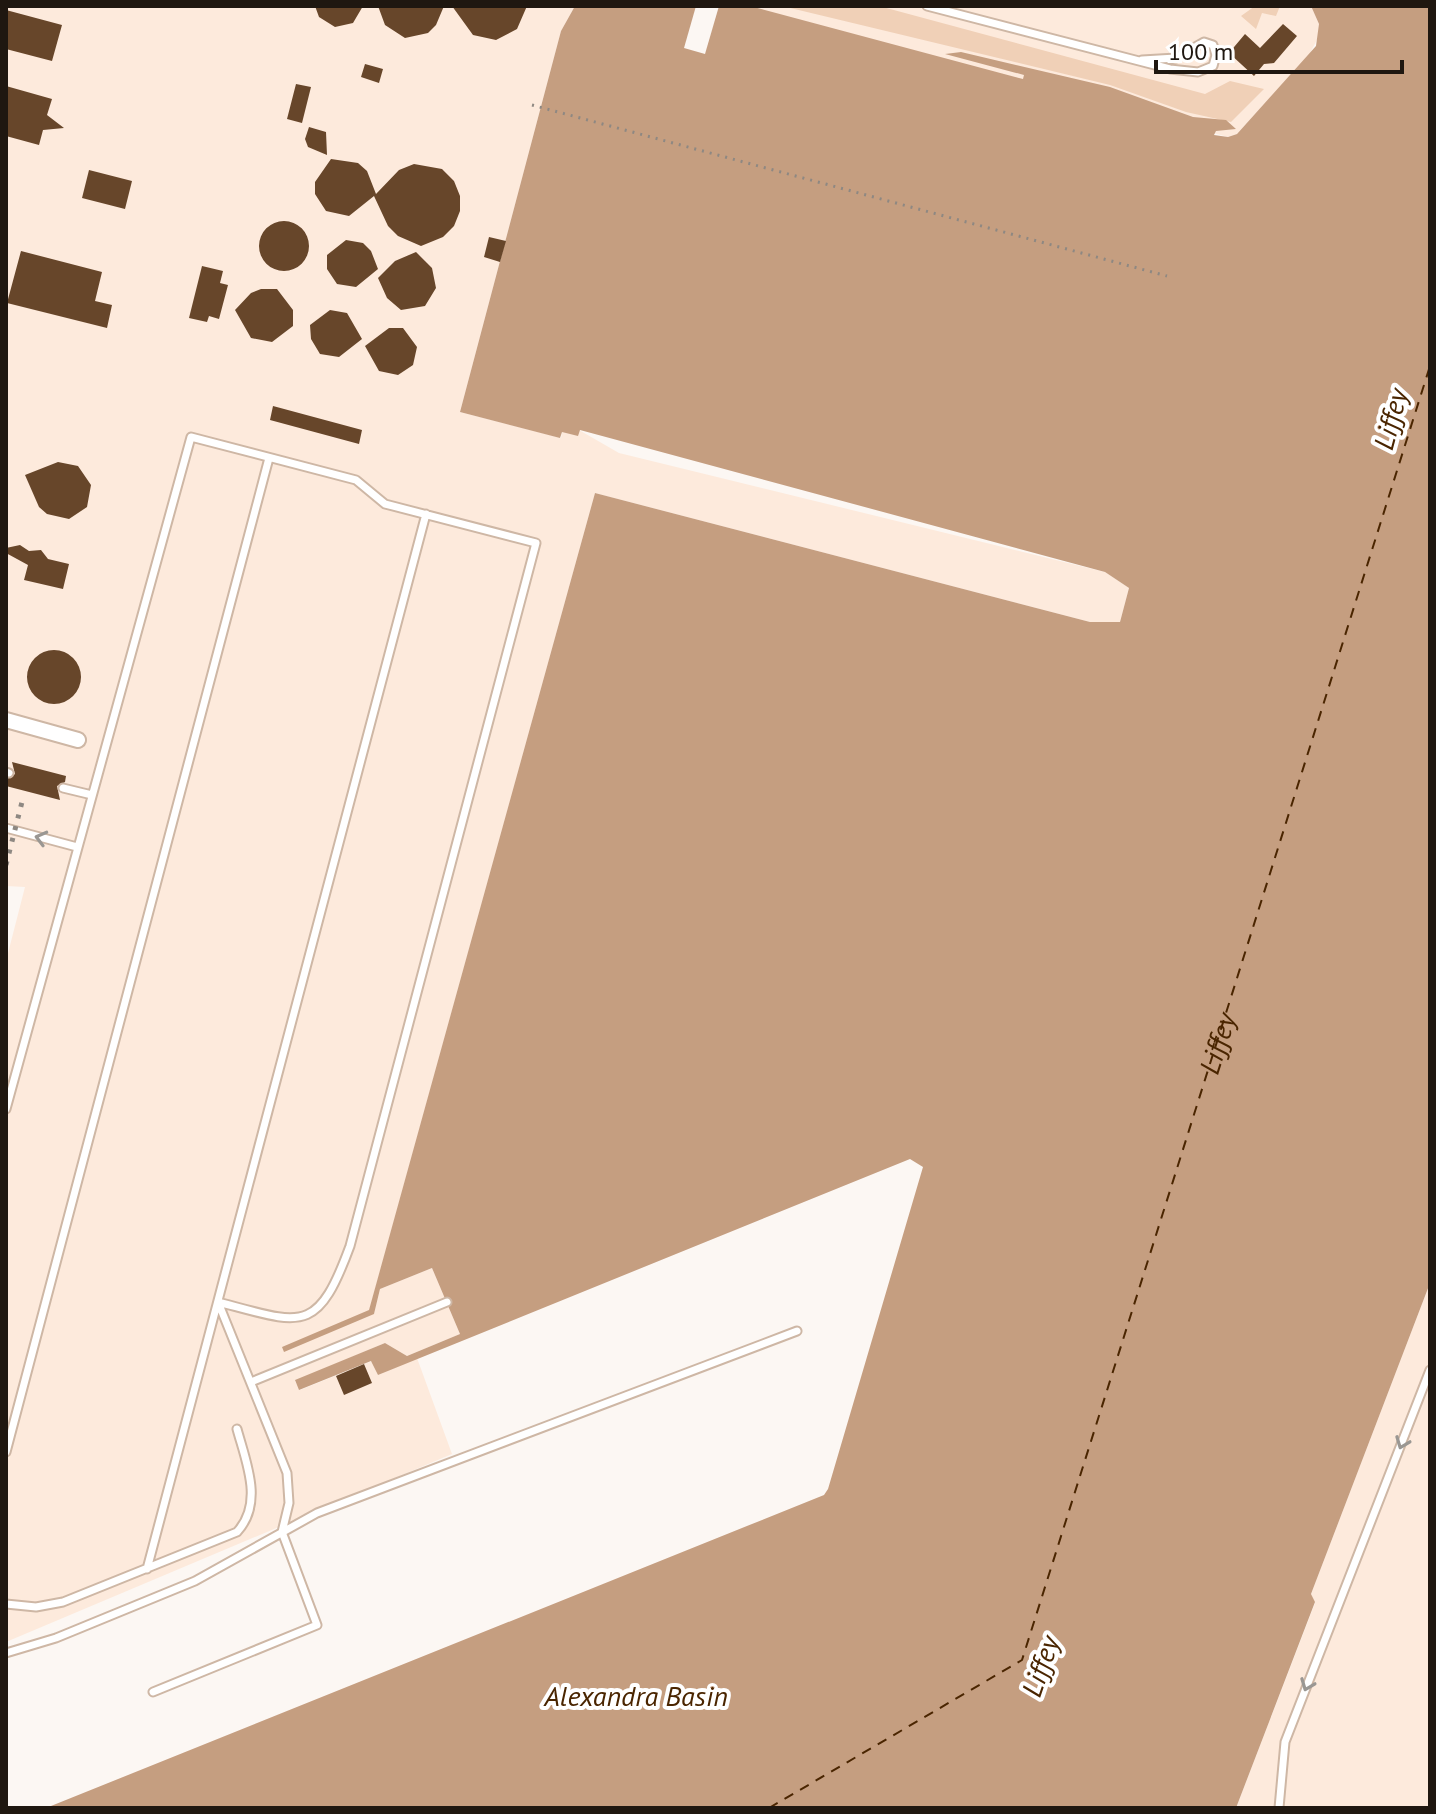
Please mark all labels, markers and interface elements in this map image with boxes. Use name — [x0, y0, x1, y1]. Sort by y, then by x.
scale bar — [1156, 24, 1402, 74]
text: 100 m — [1168, 36, 1233, 67]
water label: Liffey — [1364, 383, 1416, 454]
one-way arrow — [35, 830, 49, 847]
water label: Liffey — [1190, 1006, 1244, 1078]
one-way arrow — [1395, 1435, 1412, 1449]
water label: Liffey — [1012, 1629, 1068, 1701]
water label: Alexandra Basin — [543, 1677, 728, 1714]
one-way arrow — [1300, 1677, 1317, 1691]

